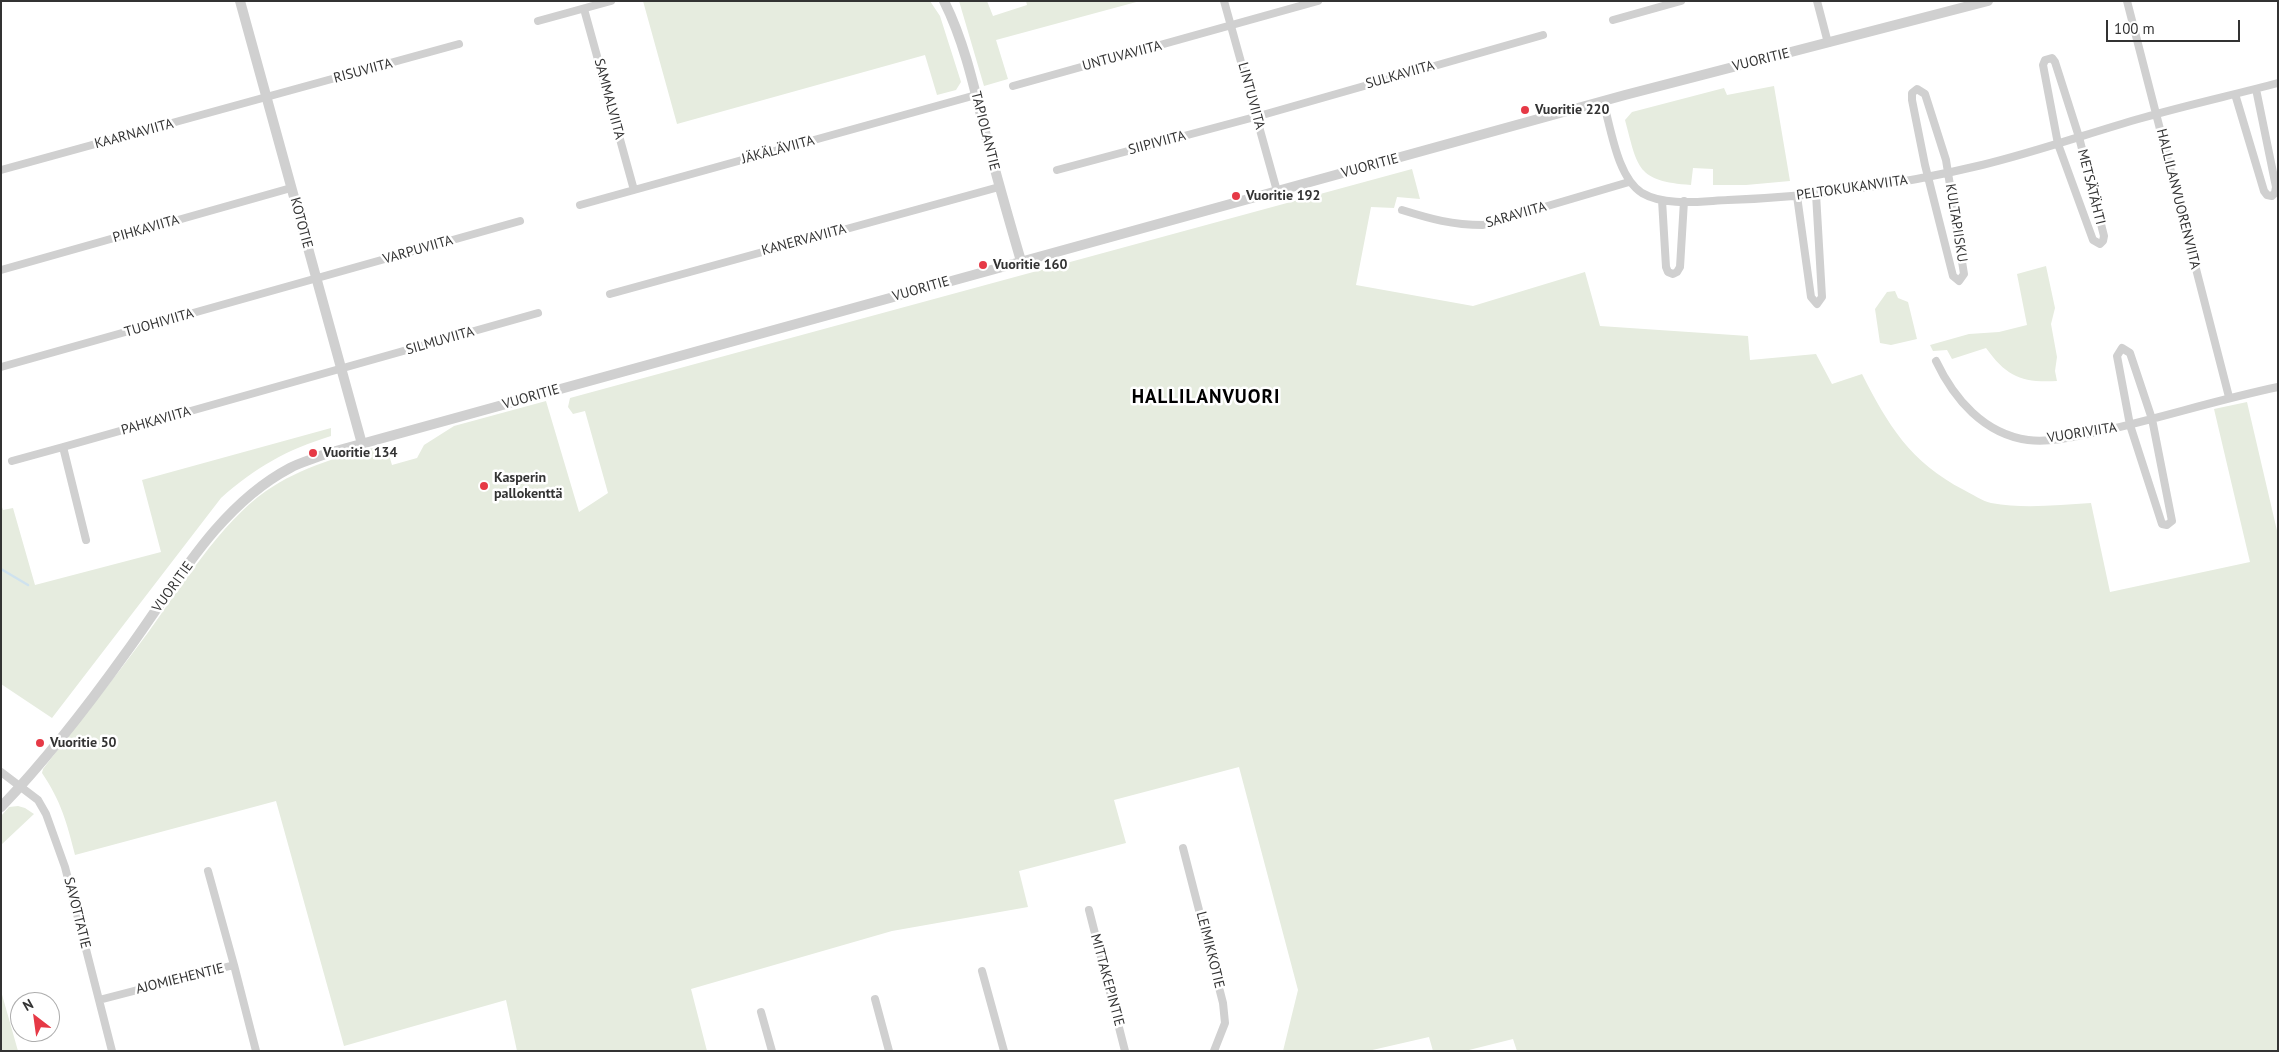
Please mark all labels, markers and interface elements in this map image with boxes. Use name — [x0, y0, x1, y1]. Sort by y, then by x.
scale bar — [2109, 10, 2243, 42]
text: 100 m — [2114, 19, 2155, 38]
street label: UNTUVAVIITA — [1080, 37, 1164, 75]
street label: VUORITIE — [1731, 45, 1791, 75]
street label: RISUVIITA — [332, 55, 394, 87]
street label: SAMMALVIITA — [590, 57, 628, 141]
street label: SULKAVIITA — [1364, 57, 1436, 93]
street label: LINTUVIITA — [1234, 61, 1268, 131]
street label: TAPIOLANTIE — [967, 90, 1003, 172]
place label: Vuoritie 220 — [1535, 102, 1609, 118]
marker: Vuoritie 220 — [1519, 104, 1531, 116]
street label: KAARNAVIITA — [93, 115, 175, 153]
street label: SIIPIVIITA — [1127, 127, 1187, 159]
street label: HALLILANVUORENVIITA — [2152, 127, 2204, 271]
street label: JÄKÄLÄVIITA — [740, 132, 816, 168]
street label: METSÄTÄHTI — [2073, 147, 2109, 227]
street label: VUORITIE — [1340, 150, 1400, 182]
street label: PELTOKUKANVIITA — [1795, 172, 1909, 204]
street label: KULTAPIISKU — [1942, 183, 1970, 263]
place label: Vuoritie 192 — [1246, 188, 1320, 204]
marker: Vuoritie 192 — [1230, 190, 1242, 202]
street label: KOTOTIE — [286, 196, 316, 250]
street label: SARAVIITA — [1484, 198, 1548, 232]
street label: PIHKAVIITA — [111, 212, 181, 246]
street label: KANERVAVIITA — [760, 221, 848, 259]
street label: VARPUVIITA — [381, 232, 455, 268]
place label: Vuoritie 160 — [993, 257, 1067, 273]
marker: Vuoritie 160 — [977, 259, 989, 271]
street label: VUORITIE — [891, 273, 951, 305]
street label: TUOHIVIITA — [123, 305, 195, 341]
street label: SILMUVIITA — [404, 323, 476, 359]
street label: VUORITIE — [501, 381, 561, 413]
district label: HALLILANVUORI — [1130, 387, 1282, 409]
street label: PAHKAVIITA — [119, 403, 193, 439]
street label: VUORIVIITA — [2046, 419, 2118, 447]
place label: Vuoritie 134 — [323, 445, 397, 461]
marker: Vuoritie 134 — [307, 447, 319, 459]
place label: Kasperin pallokenttä — [494, 470, 562, 502]
marker: Kasperin pallokenttä — [478, 480, 490, 492]
street label: VUORITIE — [149, 558, 197, 616]
place label: Vuoritie 50 — [50, 735, 117, 751]
marker: Vuoritie 50 — [34, 737, 46, 749]
street label: SAVOTTATIE — [60, 876, 94, 950]
street label: LEIMIKKOTIE — [1192, 910, 1228, 990]
street label: MITTAKEPINTIE — [1087, 932, 1127, 1028]
street label: AJOMIEHENTIE — [134, 960, 226, 998]
north arrow — [10, 992, 60, 1042]
text: N — [20, 995, 36, 1015]

